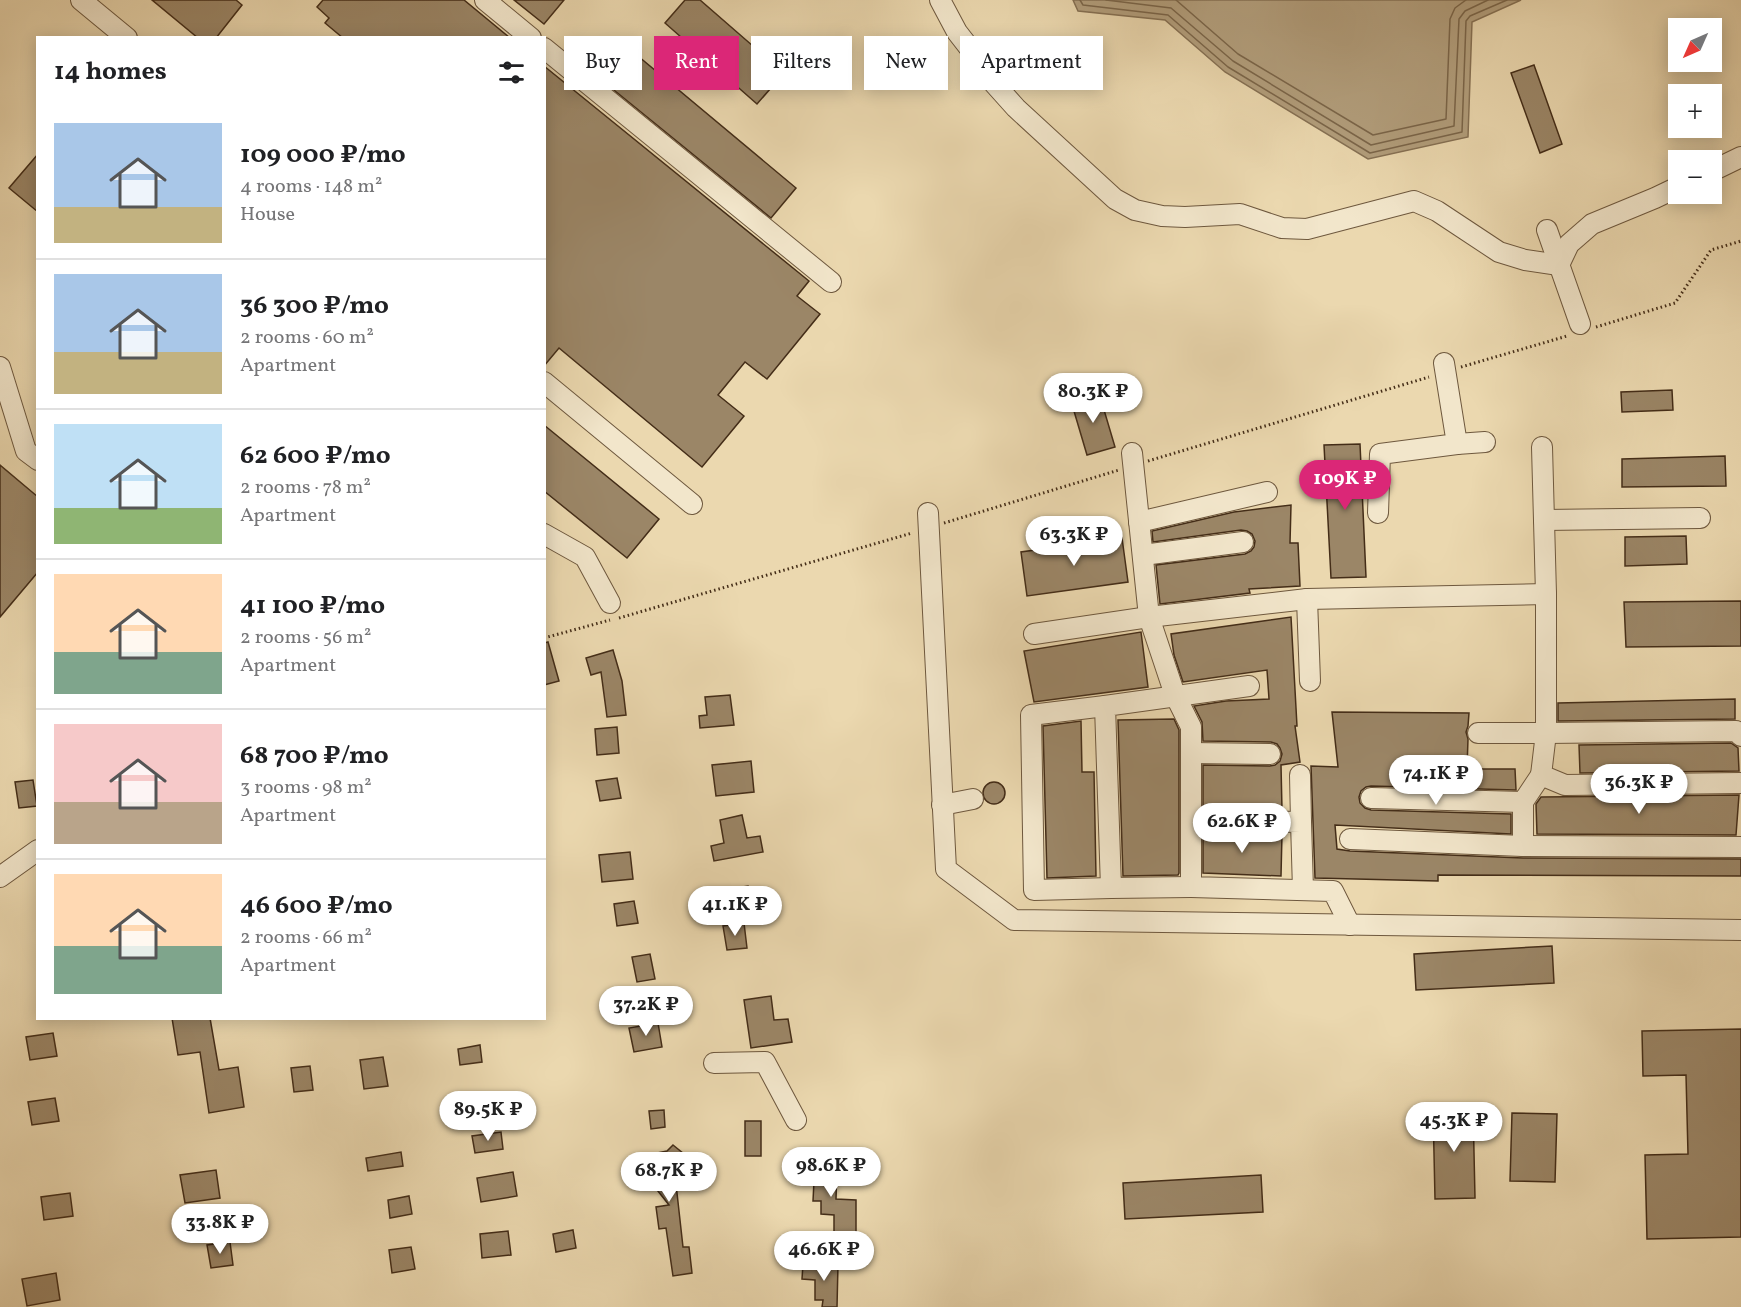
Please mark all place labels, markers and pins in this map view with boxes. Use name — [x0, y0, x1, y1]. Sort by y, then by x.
pin: 80.3K ₽ — [1038, 373, 1148, 424]
pin: 109K ₽ — [1296, 460, 1394, 511]
pin: 63.3K ₽ — [1019, 516, 1129, 567]
pin: 74.1K ₽ — [1381, 755, 1491, 806]
pin: 36.3K ₽ — [1584, 764, 1694, 815]
pin: 62.6K ₽ — [1187, 803, 1297, 854]
pin: 41.1K ₽ — [680, 886, 790, 937]
pin: 37.2K ₽ — [591, 986, 701, 1037]
pin: 89.5K ₽ — [433, 1091, 543, 1142]
pin: 45.3K ₽ — [1399, 1102, 1509, 1153]
pin: 98.6K ₽ — [776, 1147, 886, 1198]
pin: 68.7K ₽ — [614, 1152, 724, 1203]
pin: 33.8K ₽ — [165, 1204, 275, 1255]
pin: 46.6K ₽ — [769, 1231, 879, 1282]

